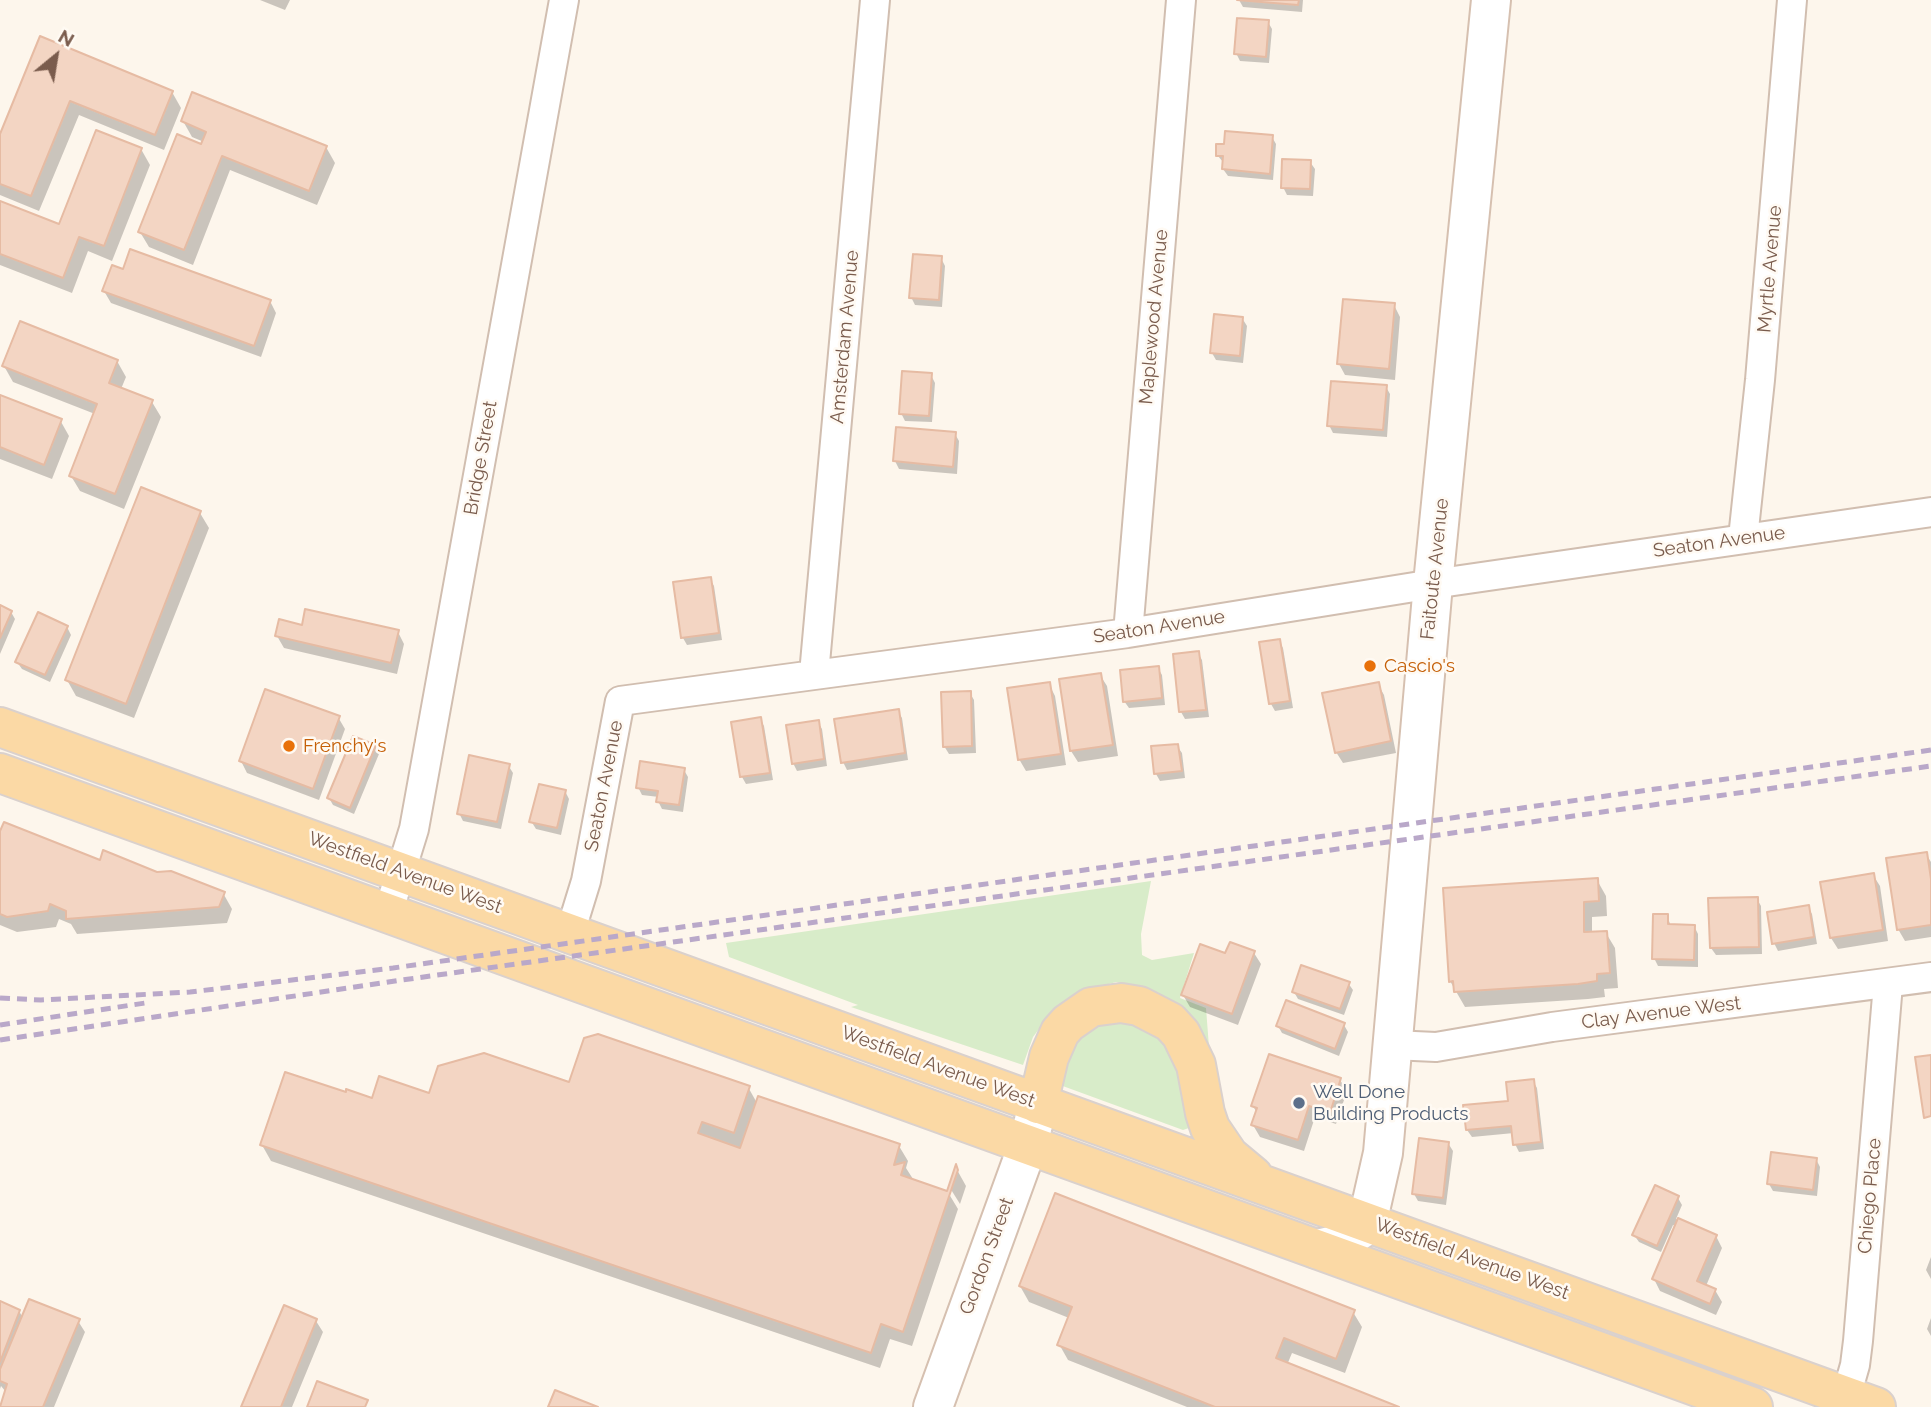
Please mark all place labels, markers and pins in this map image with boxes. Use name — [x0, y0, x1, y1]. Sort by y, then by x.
place label: Cascio's — [1384, 655, 1455, 677]
marker: Cascio's — [1362, 658, 1378, 674]
place label: Frenchy's — [303, 735, 386, 757]
marker: Frenchy's — [281, 738, 297, 754]
place label: Well Done Building Products — [1313, 1081, 1468, 1125]
marker: Well Done Building Products — [1291, 1095, 1307, 1111]

